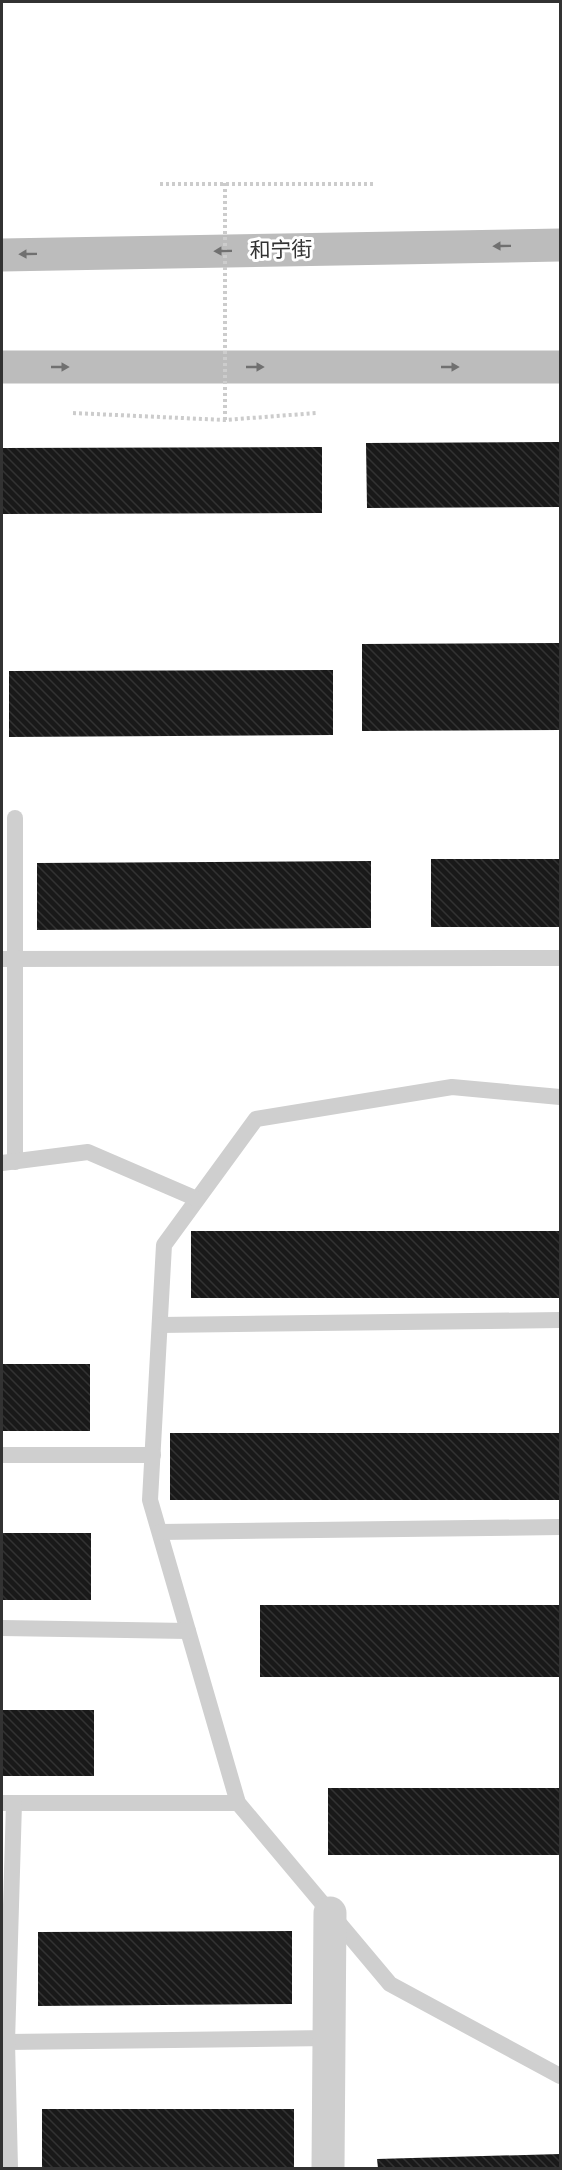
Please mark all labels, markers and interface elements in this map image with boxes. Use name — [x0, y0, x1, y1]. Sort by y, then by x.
street label: 和宁街 — [249, 235, 313, 263]
one-way arrow — [493, 241, 512, 251]
one-way arrow — [214, 246, 233, 256]
one-way arrow — [19, 249, 38, 259]
one-way arrow — [51, 362, 70, 372]
one-way arrow — [246, 362, 265, 372]
one-way arrow — [441, 362, 460, 372]

